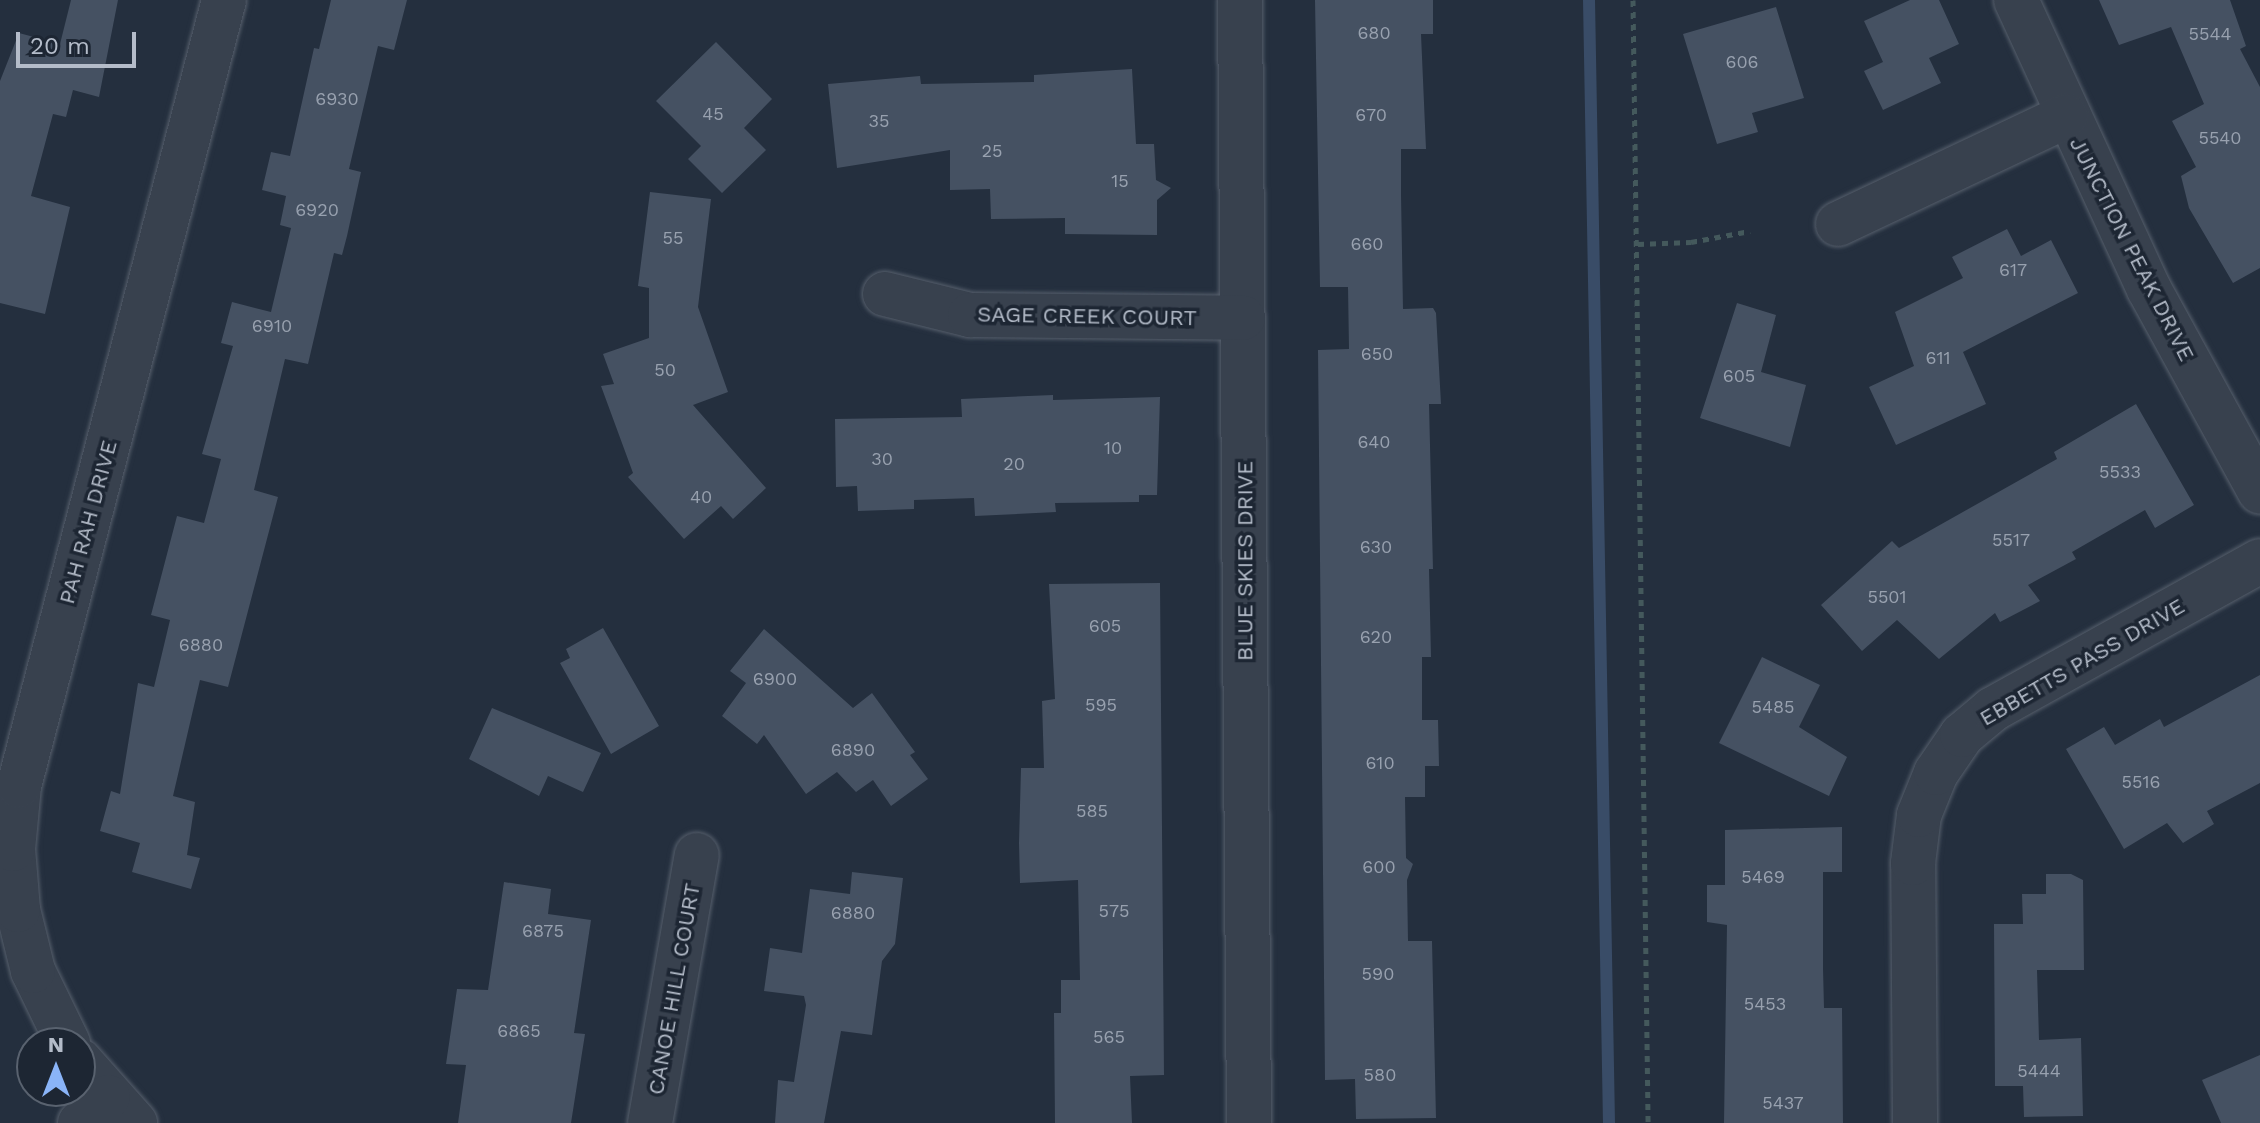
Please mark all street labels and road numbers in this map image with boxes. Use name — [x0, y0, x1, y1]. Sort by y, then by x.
street label: JUNCTION PEAK DRIVE — [2064, 132, 2200, 366]
street label: SAGE CREEK COURT — [977, 301, 1197, 331]
street label: PAH RAH DRIVE — [53, 437, 123, 607]
street label: BLUE SKIES DRIVE — [1232, 461, 1258, 661]
street label: EBBETTS PASS DRIVE — [1975, 593, 2189, 731]
street label: CANOE HILL COURT — [642, 881, 706, 1097]

